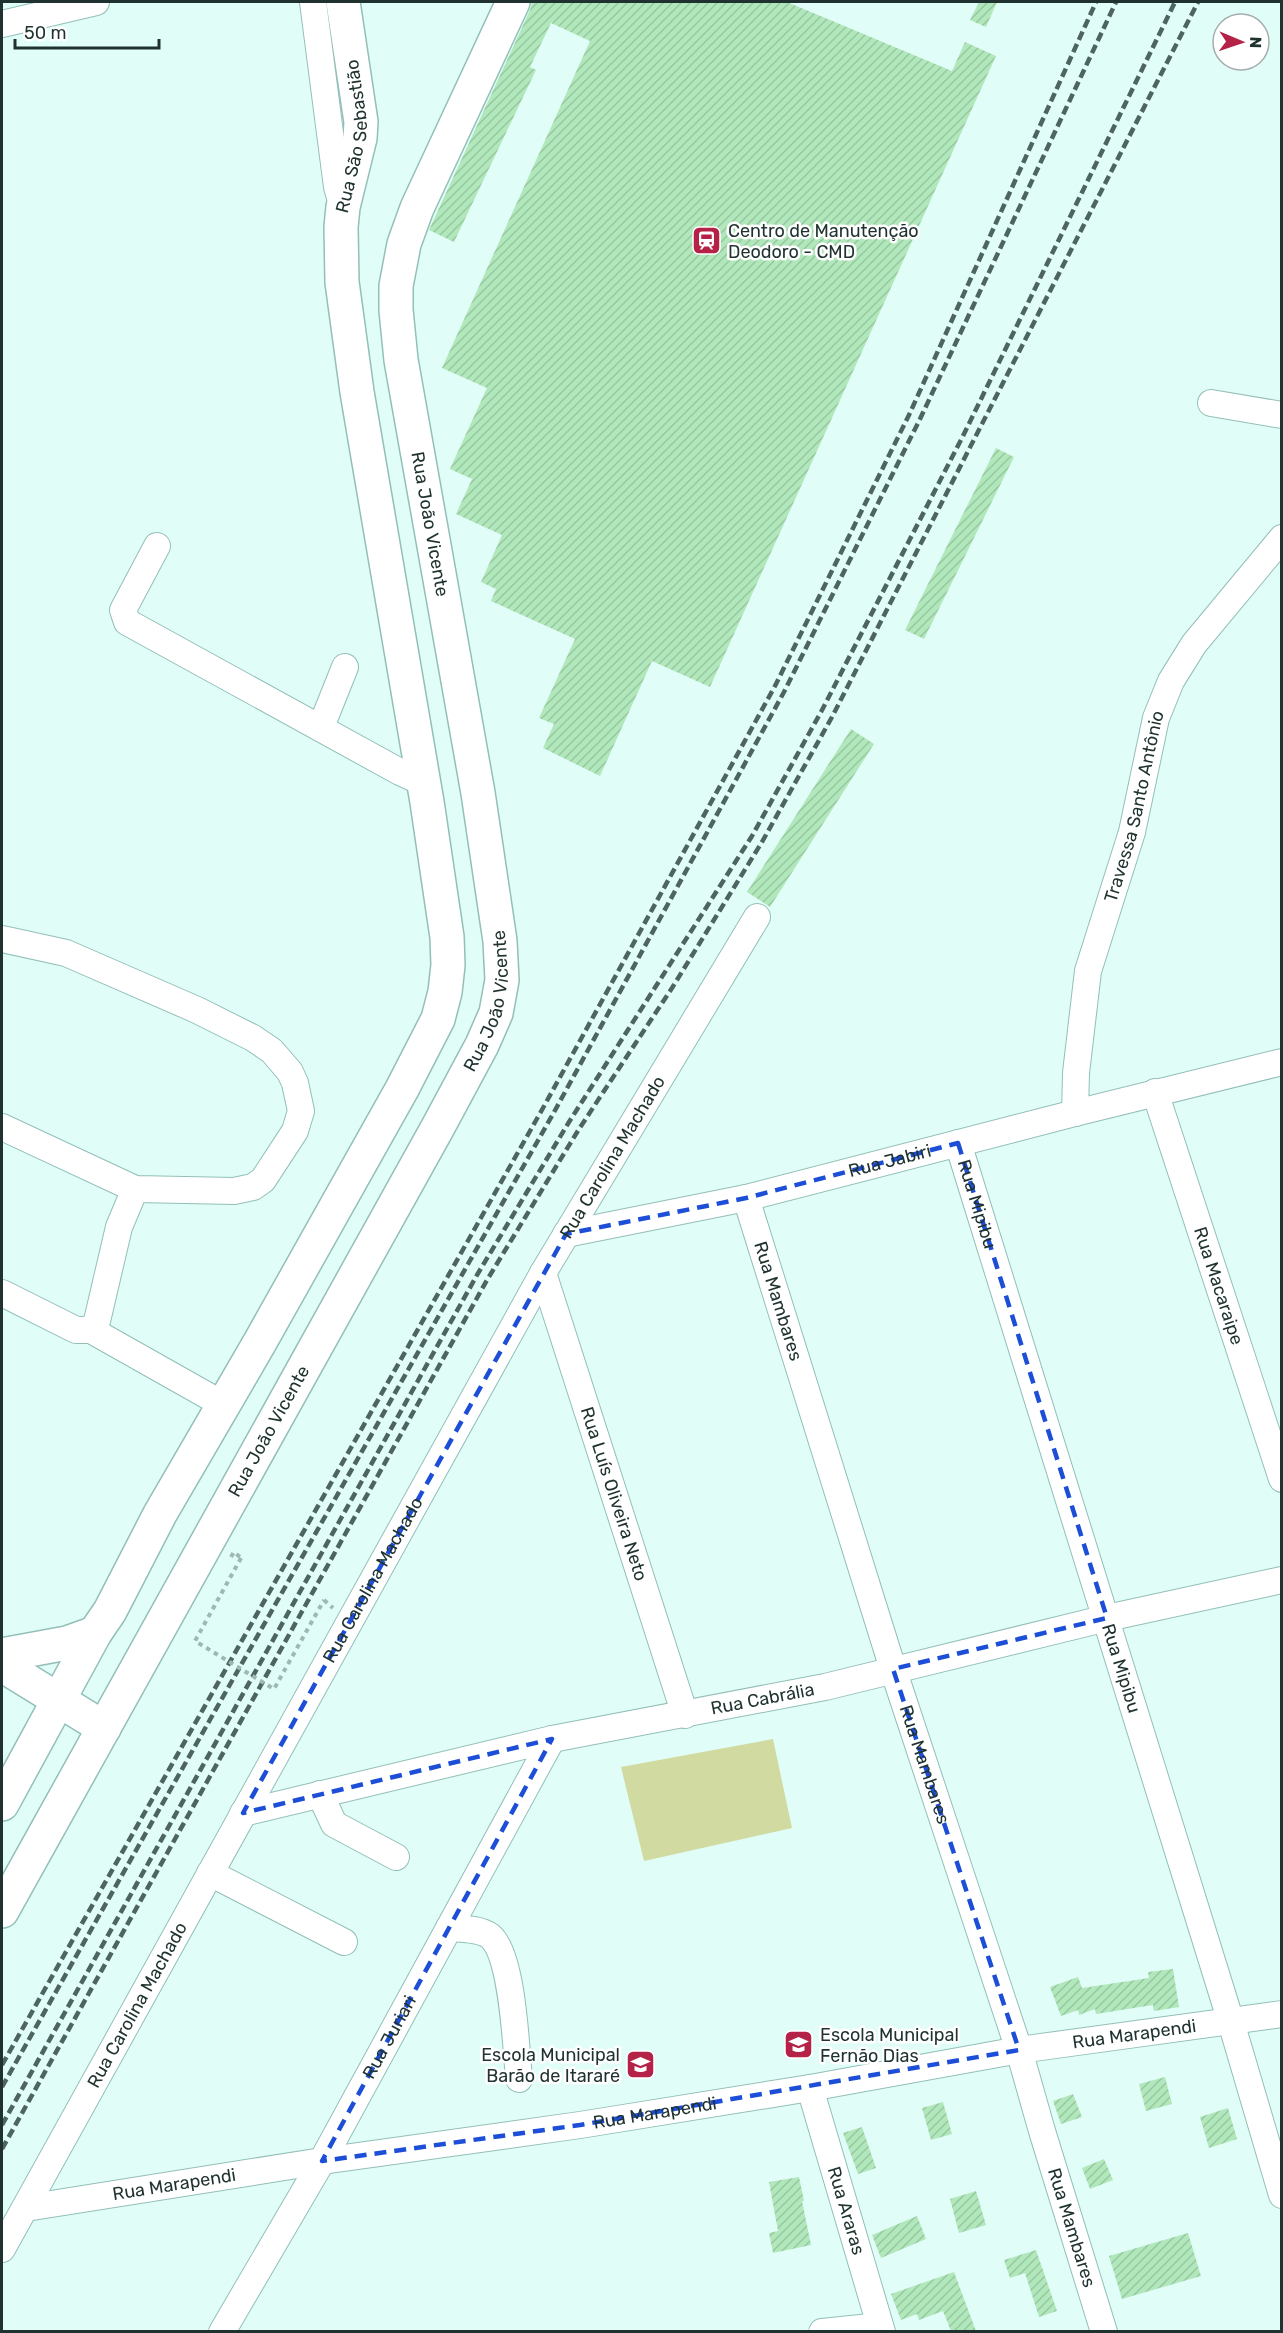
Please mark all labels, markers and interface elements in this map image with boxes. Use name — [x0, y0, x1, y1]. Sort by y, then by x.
scale bar — [15, 12, 159, 50]
north arrow — [1211, 12, 1271, 72]
text: 50 m — [24, 22, 67, 44]
text: N — [1246, 36, 1265, 49]
street label: Rua São Sebastião — [331, 58, 372, 215]
place label: Centro de Manutenção Deodoro - CMD — [728, 220, 919, 263]
station icon: Centro de Manutenção Deodoro - CMD — [691, 225, 723, 257]
street label: Rua João Vicente — [406, 450, 454, 598]
street label: Travessa Santo Antônio — [1099, 707, 1169, 905]
street label: Rua João Vicente — [459, 929, 513, 1075]
street label: Rua Carolina Machado — [555, 1072, 670, 1243]
street label: Rua Jabiri — [846, 1140, 933, 1182]
street label: Rua Mipibu — [953, 1157, 1001, 1251]
street label: Rua Macaraipe — [1189, 1224, 1248, 1348]
street label: Rua Mambares — [749, 1239, 807, 1363]
street label: Rua João Vicente — [223, 1362, 314, 1501]
street label: Rua Luís Oliveira Neto — [576, 1404, 652, 1584]
street label: Rua Carolina Machado — [318, 1493, 428, 1667]
street label: Rua Mipibu — [1097, 1621, 1145, 1716]
street label: Rua Cabrália — [709, 1678, 816, 1720]
street label: Rua Mambares — [895, 1702, 954, 1827]
street label: Rua Carolina Machado — [83, 1918, 192, 2092]
street label: Rua Juriari — [358, 1992, 421, 2083]
street label: Rua Marapendi — [1071, 2015, 1198, 2054]
place label: Escola Municipal Fernão Dias — [820, 2024, 959, 2067]
school or university icon: Escola Municipal Fernão Dias — [783, 2029, 815, 2061]
place label: Escola Municipal Barão de Itararé — [481, 2044, 620, 2087]
school or university icon: Escola Municipal Barão de Itararé — [625, 2049, 657, 2081]
street label: Rua Marapendi — [592, 2092, 718, 2134]
street label: Rua Marapendi — [111, 2164, 237, 2205]
street label: Rua Araras — [823, 2164, 870, 2258]
street label: Rua Mambares — [1043, 2165, 1101, 2290]

